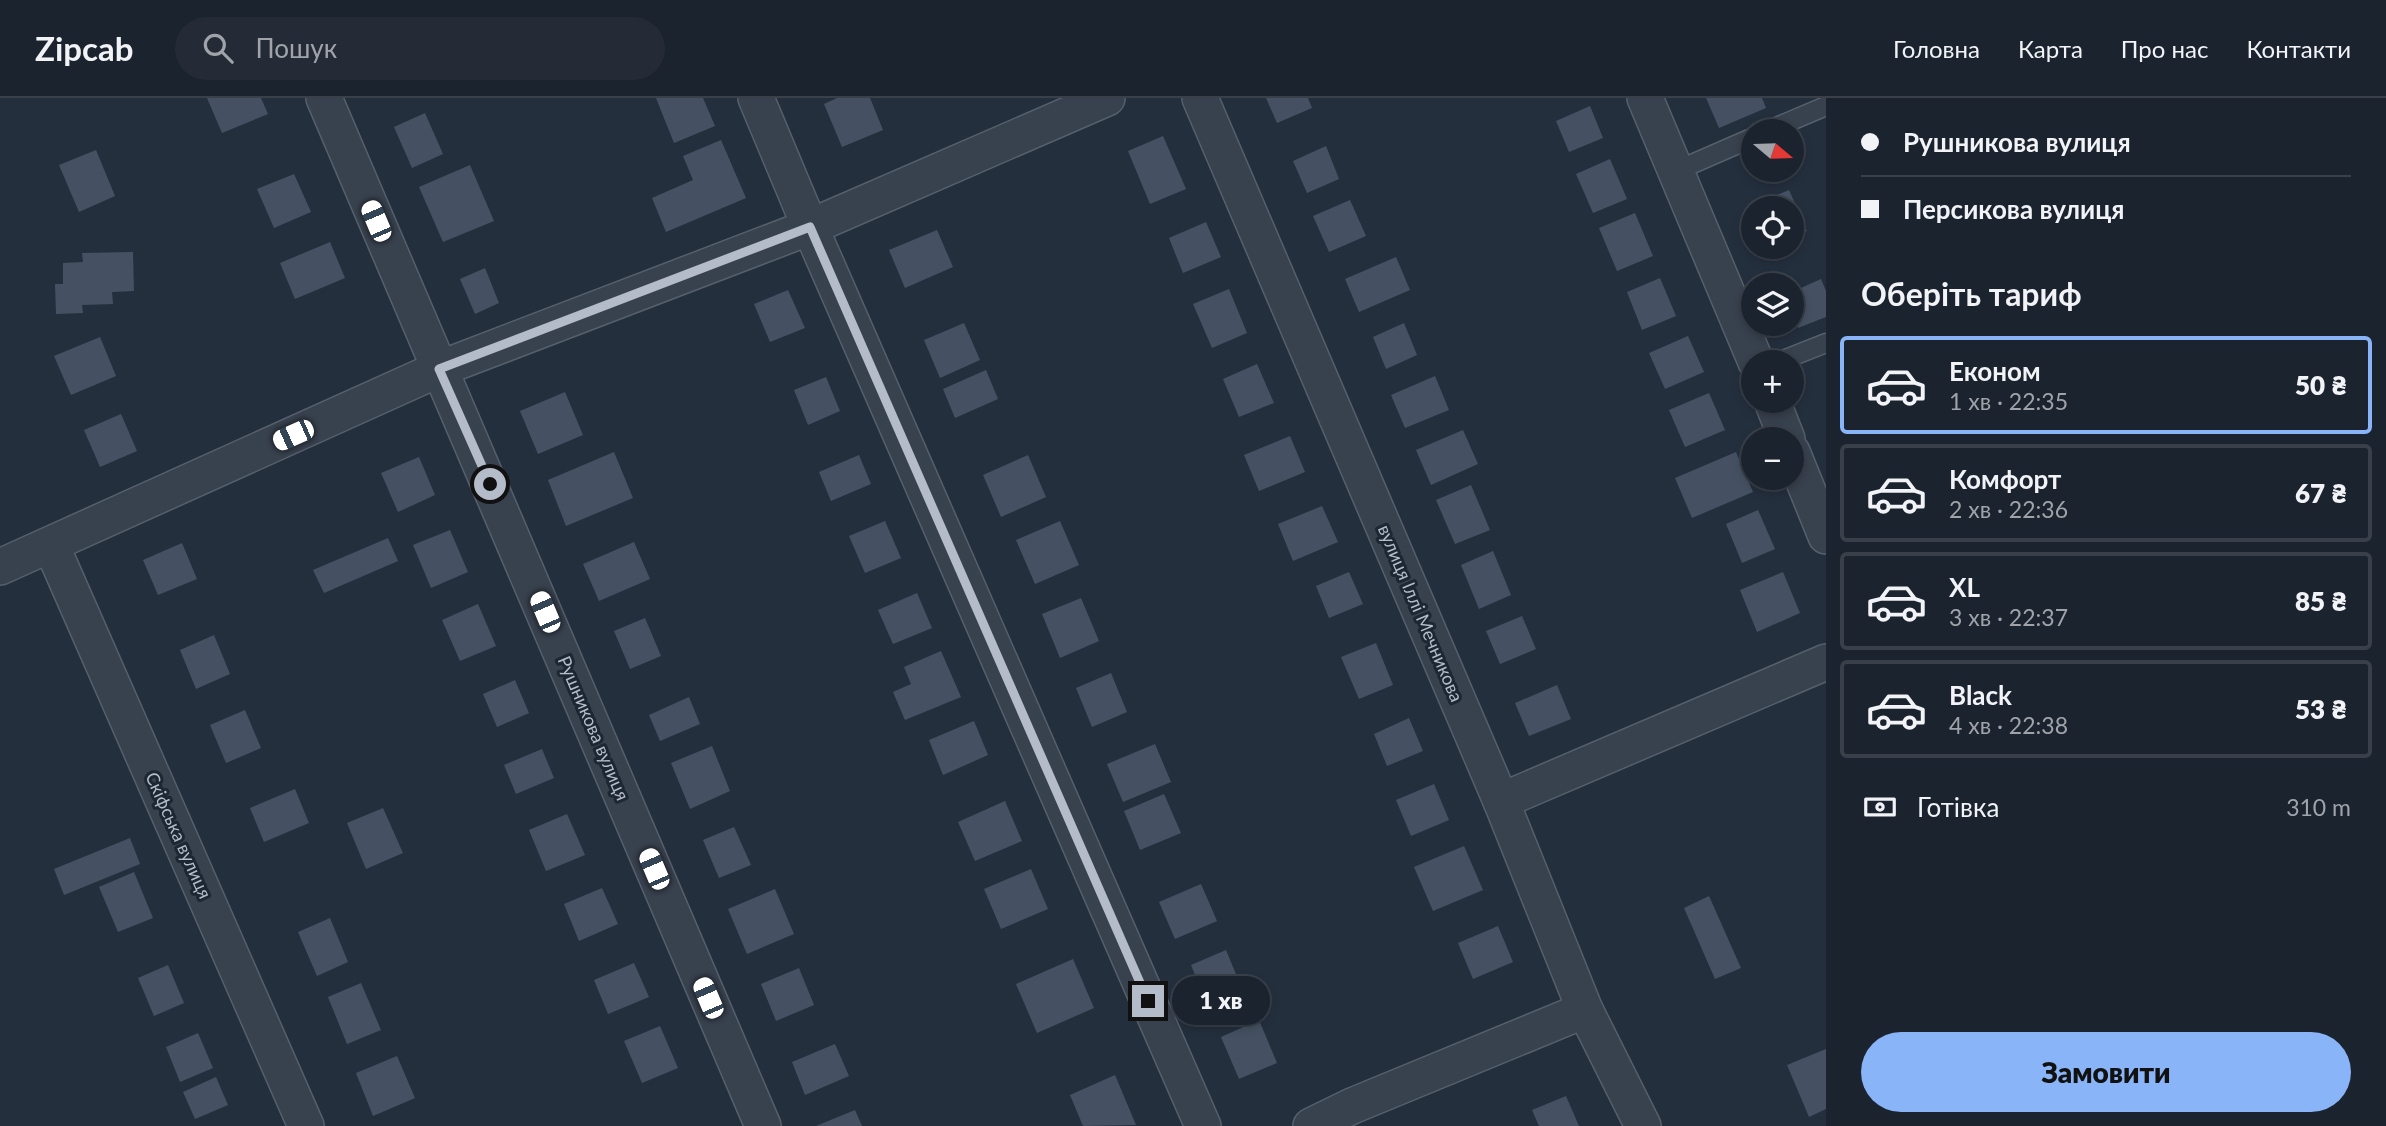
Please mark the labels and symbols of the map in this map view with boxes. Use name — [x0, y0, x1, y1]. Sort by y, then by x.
north arrow — [1741, 119, 1804, 182]
car — [359, 198, 394, 244]
car — [270, 417, 317, 453]
route start — [474, 468, 506, 500]
street label: вулиця Іллі Мечникова — [1374, 521, 1468, 705]
car — [528, 589, 563, 635]
street label: Рушникова вулиця — [554, 652, 634, 804]
street label: Скіфська вулиця — [141, 768, 217, 902]
car — [637, 846, 672, 892]
car — [691, 975, 726, 1021]
callout: 1 хв — [1172, 976, 1270, 1026]
route end — [1132, 985, 1164, 1017]

